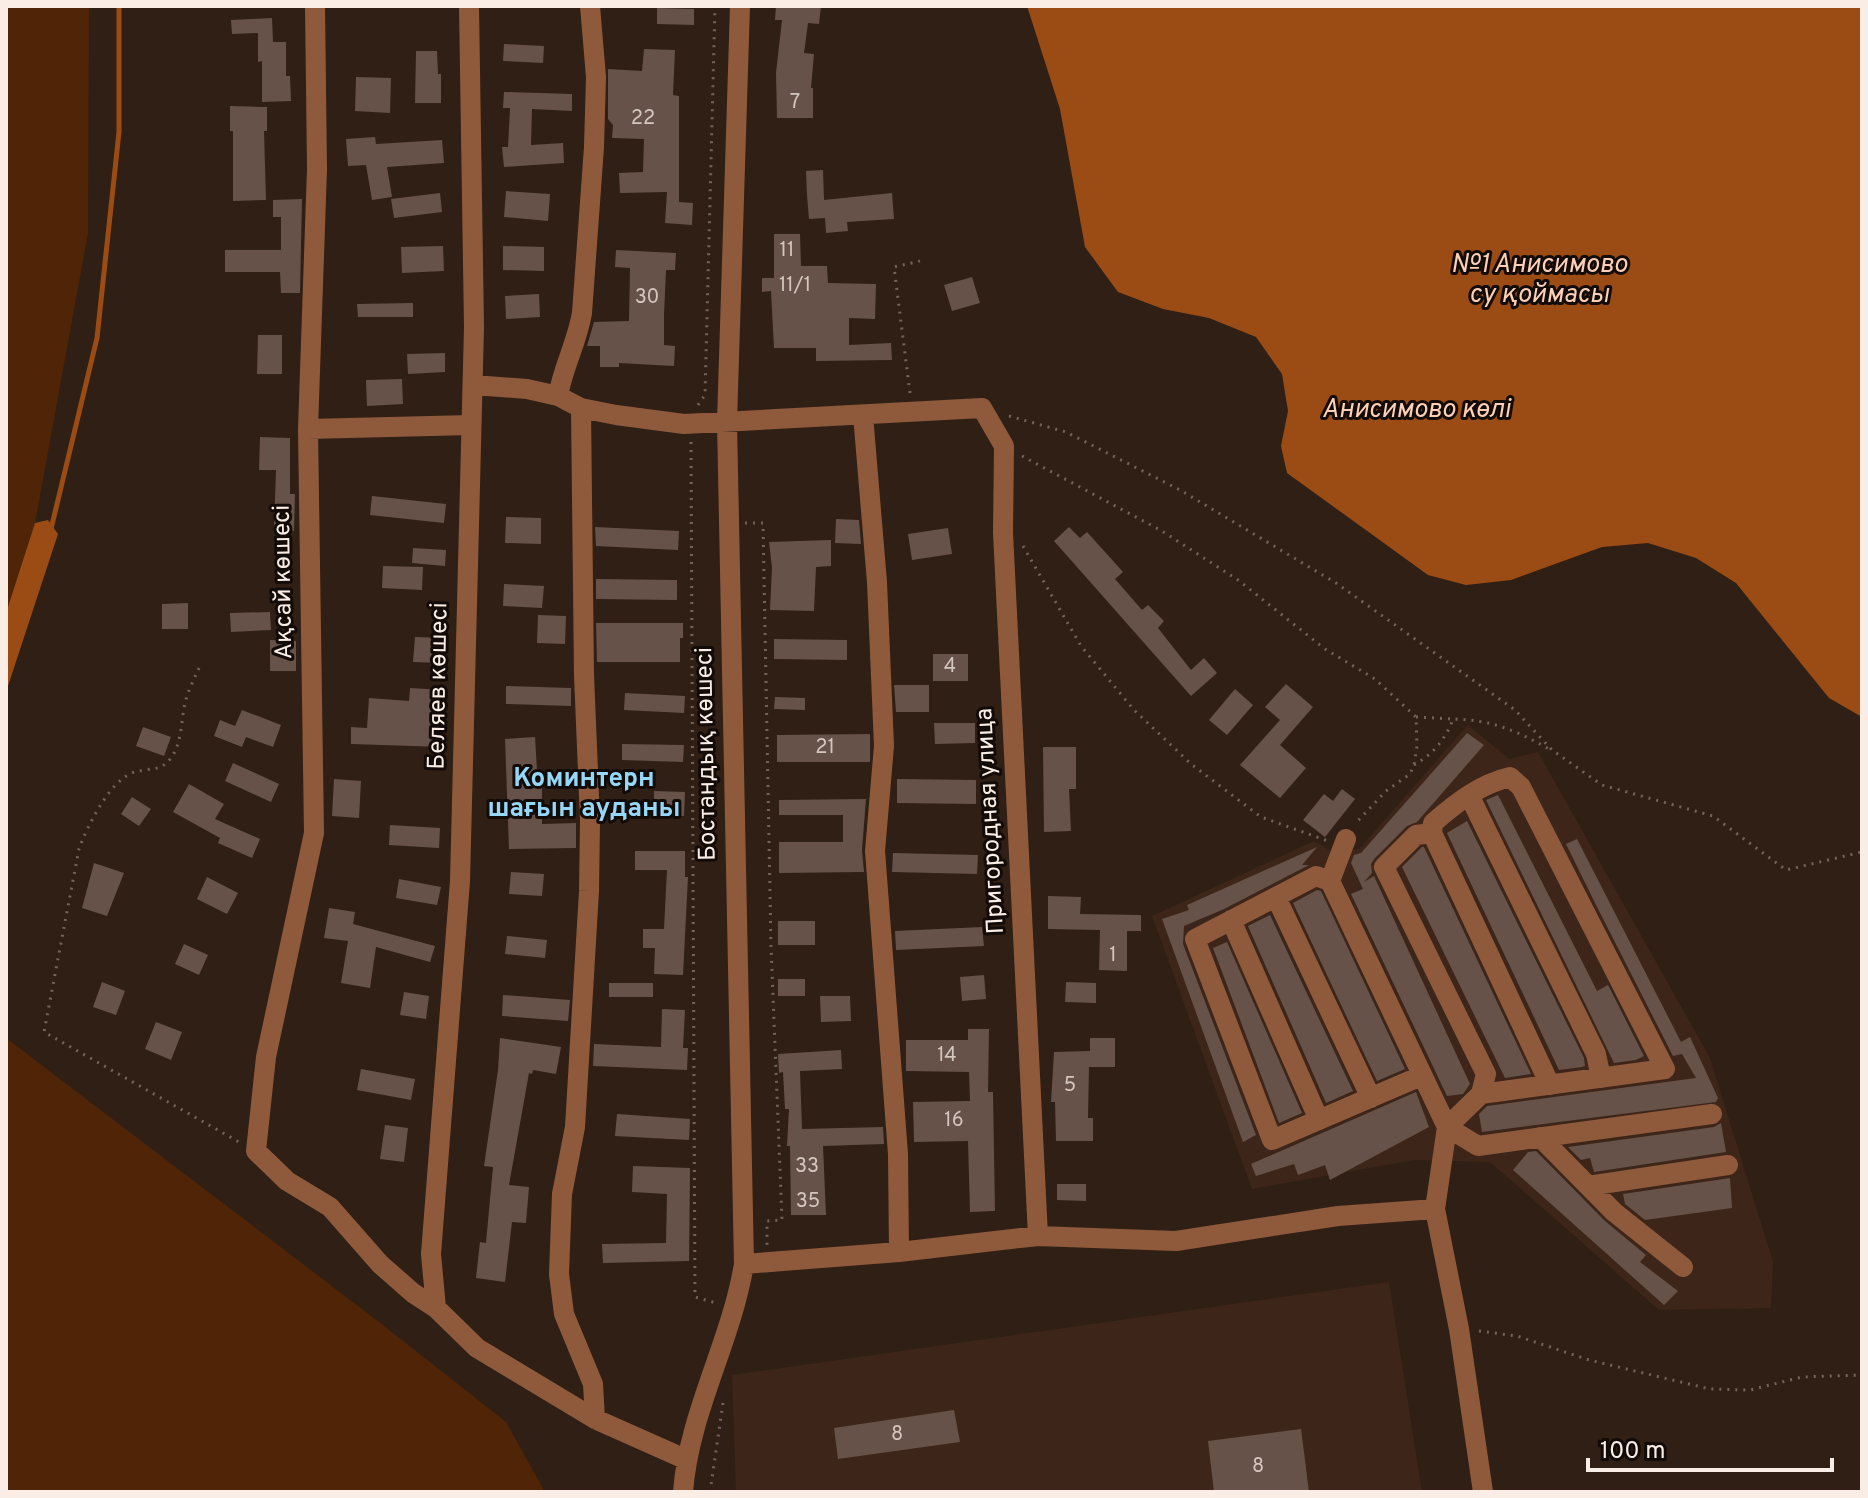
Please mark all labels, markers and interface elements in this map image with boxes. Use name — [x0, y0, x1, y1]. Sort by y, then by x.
house number: 7 — [790, 90, 800, 116]
house number: 22 — [631, 106, 655, 132]
house number: 11 — [780, 238, 794, 264]
water label: №1 Анисимово су қоймасы — [1451, 249, 1627, 312]
house number: 11/1 — [779, 273, 811, 299]
house number: 30 — [635, 285, 659, 311]
water label: Анисимово көлі — [1322, 394, 1512, 427]
street label: Ақсай көшесі — [268, 504, 300, 660]
street label: Беляев көшесі — [423, 602, 455, 770]
street label: Бостандық көшесі — [690, 647, 724, 861]
house number: 4 — [944, 654, 956, 680]
street label: Пригородная улица — [970, 707, 1012, 935]
house number: 21 — [815, 735, 835, 761]
district label: Коминтерн шағын ауданы — [487, 763, 681, 826]
house number: 1 — [1109, 943, 1117, 969]
house number: 14 — [937, 1043, 957, 1069]
house number: 5 — [1064, 1073, 1076, 1099]
house number: 16 — [944, 1108, 964, 1134]
house number: 33 — [795, 1154, 819, 1180]
house number: 35 — [796, 1189, 820, 1215]
house number: 8 — [891, 1422, 903, 1448]
scale bar — [1588, 1422, 1832, 1472]
text: 100 m — [1600, 1437, 1666, 1467]
house number: 8 — [1252, 1454, 1264, 1480]

